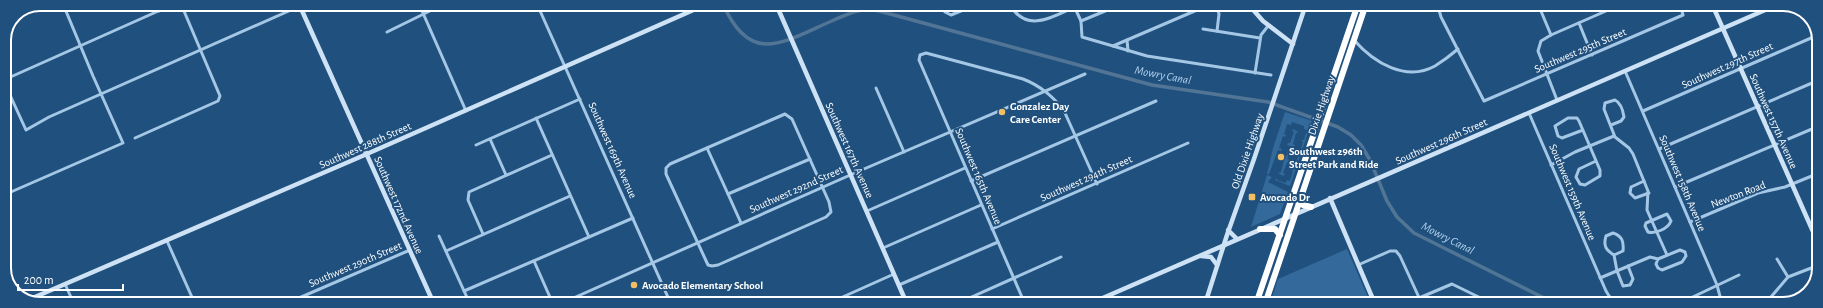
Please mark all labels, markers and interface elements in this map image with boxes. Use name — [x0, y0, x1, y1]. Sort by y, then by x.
street label: Southwest 295th Street — [1533, 26, 1628, 75]
street label: Southwest 297th Street — [1680, 40, 1775, 91]
water label: Mowry Canal — [1134, 64, 1192, 86]
street label: Southwest 157th Avenue — [1748, 72, 1799, 170]
street label: Dixie Highway — [1306, 74, 1337, 136]
street label: Southwest 169th Avenue — [586, 100, 639, 200]
street label: Southwest 167th Avenue — [823, 101, 876, 200]
place label: Gonzalez Day Care Center — [1010, 101, 1069, 125]
marker: Gonzalez Day Care Center — [997, 107, 1007, 117]
street label: Old Dixie Highway — [1229, 112, 1266, 190]
street label: Southwest 296th Street — [1394, 116, 1489, 167]
street label: Southwest 288th Street — [318, 120, 413, 171]
street label: Southwest 165th Avenue — [953, 126, 1004, 226]
street label: Southwest 158th Avenue — [1657, 133, 1708, 233]
street label: Southwest 159th Avenue — [1547, 142, 1598, 242]
place label: Southwest 296th Street Park and Ride — [1289, 146, 1379, 170]
marker: Southwest 296th Street Park and Ride — [1276, 152, 1286, 162]
street label: Southwest 294th Street — [1039, 153, 1134, 204]
street label: Southwest 172nd Avenue — [372, 155, 425, 256]
street label: Southwest 292nd Street — [748, 164, 845, 215]
street label: Newton Road — [1709, 179, 1767, 210]
marker: Avocado Dr — [1247, 192, 1257, 202]
place label: Avocado Dr — [1260, 192, 1310, 203]
water label: Mowry Canal — [1420, 220, 1476, 256]
street label: Southwest 290th Street — [307, 240, 404, 289]
scale bar — [18, 266, 123, 292]
text: 200 m — [24, 274, 54, 286]
marker: Avocado Elementary School — [629, 280, 639, 290]
place label: Avocado Elementary School — [642, 280, 763, 291]

